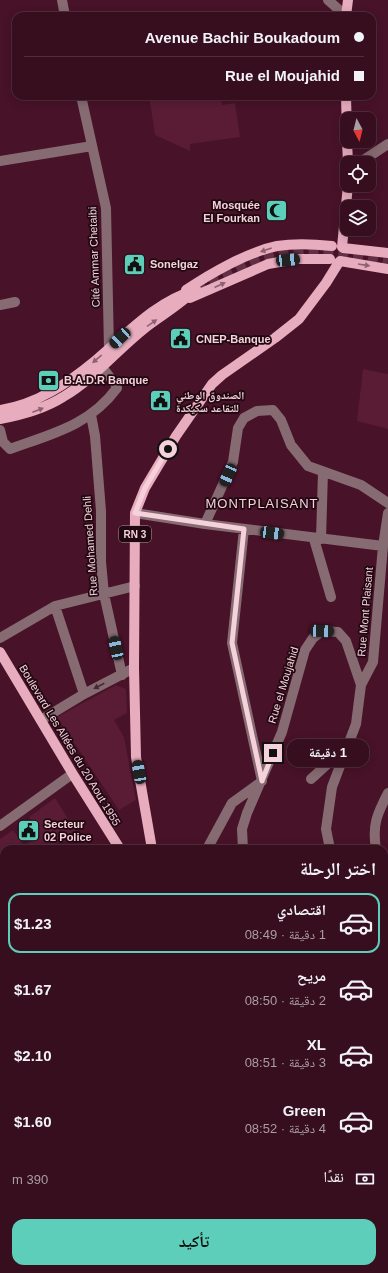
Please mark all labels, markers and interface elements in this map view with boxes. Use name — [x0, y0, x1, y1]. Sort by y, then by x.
text: Avenue Bachir Boukadoum — [145, 29, 340, 46]
text: Rue el Moujahid — [225, 67, 340, 84]
north arrow — [340, 112, 376, 148]
map controls — [340, 112, 376, 236]
button: locate — [340, 156, 376, 192]
mosque icon: Mosquée El Fourkan — [263, 198, 289, 224]
place label: Mosquée El Fourkan — [203, 199, 260, 224]
button: layers — [340, 200, 376, 236]
street label: Cité Ammar Chetaibi — [86, 206, 102, 308]
one-way arrow — [259, 247, 271, 253]
public building icon: Sonelgaz — [122, 251, 148, 277]
car — [275, 253, 301, 267]
place label: Sonelgaz — [150, 258, 199, 270]
one-way arrow — [358, 262, 370, 268]
one-way arrow — [215, 282, 226, 288]
one-way arrow — [146, 320, 158, 327]
car — [107, 325, 133, 351]
public building icon: CNEP-Banque — [167, 326, 193, 352]
place label: CNEP-Banque — [196, 333, 271, 345]
one-way arrow — [91, 355, 102, 364]
bank icon: B.A.D.R Banque — [35, 367, 61, 393]
place label: B.A.D.R Banque — [64, 374, 148, 386]
public building icon: الصندوق الوطني للتقاعد سكيكدة — [148, 388, 174, 414]
place label: الصندوق الوطني للتقاعد سكيكدة — [176, 389, 244, 414]
one-way arrow — [32, 406, 44, 412]
route start — [159, 440, 177, 458]
car — [218, 462, 238, 488]
street label: Rue Mohamed Dehli — [81, 496, 99, 596]
district label: MONTPLAISANT — [205, 496, 319, 511]
road number: RN 3 — [119, 526, 151, 542]
car — [259, 526, 285, 540]
street label: Rue Mont Plaisant — [355, 567, 375, 657]
car — [310, 625, 334, 637]
car — [108, 635, 124, 661]
street label: Rue el Moujahid — [266, 645, 300, 725]
street label: Boulevard Les Allées du 20 Aout 1955 — [17, 662, 123, 828]
one-way arrow — [94, 683, 105, 689]
callout: 1 دقيقة — [287, 739, 369, 767]
route end — [264, 744, 282, 762]
text: 1 دقيقة — [309, 745, 347, 760]
car — [131, 759, 147, 785]
public building icon: Secteur 02 Police — [15, 817, 41, 843]
place label: Secteur 02 Police — [44, 818, 92, 843]
text: اختر الرحلة — [300, 859, 376, 879]
text: اقتصادي — [277, 901, 326, 918]
icon: car — [338, 905, 374, 941]
text: $1.23 — [14, 915, 52, 932]
text: 1 دقيقة · 08:49 — [245, 927, 326, 942]
text: مريح — [297, 967, 326, 984]
icon: car — [338, 971, 374, 1007]
text: $1.67 — [14, 981, 52, 998]
text: 2 دقيقة · 08:50 — [245, 993, 326, 1008]
text: XL — [307, 1036, 326, 1053]
icon: car — [338, 1037, 374, 1073]
text: $2.10 — [14, 1047, 52, 1064]
text: 3 دقيقة · 08:51 — [245, 1055, 326, 1070]
text: Green — [283, 1102, 326, 1119]
icon: car — [338, 1103, 374, 1139]
text: $1.60 — [14, 1113, 52, 1130]
text: 4 دقيقة · 08:52 — [245, 1121, 326, 1136]
text: نقدًا — [323, 1168, 344, 1185]
icon: cash — [354, 1168, 376, 1190]
text: 390 m — [12, 1172, 48, 1187]
button: تأكيد — [12, 1219, 376, 1265]

